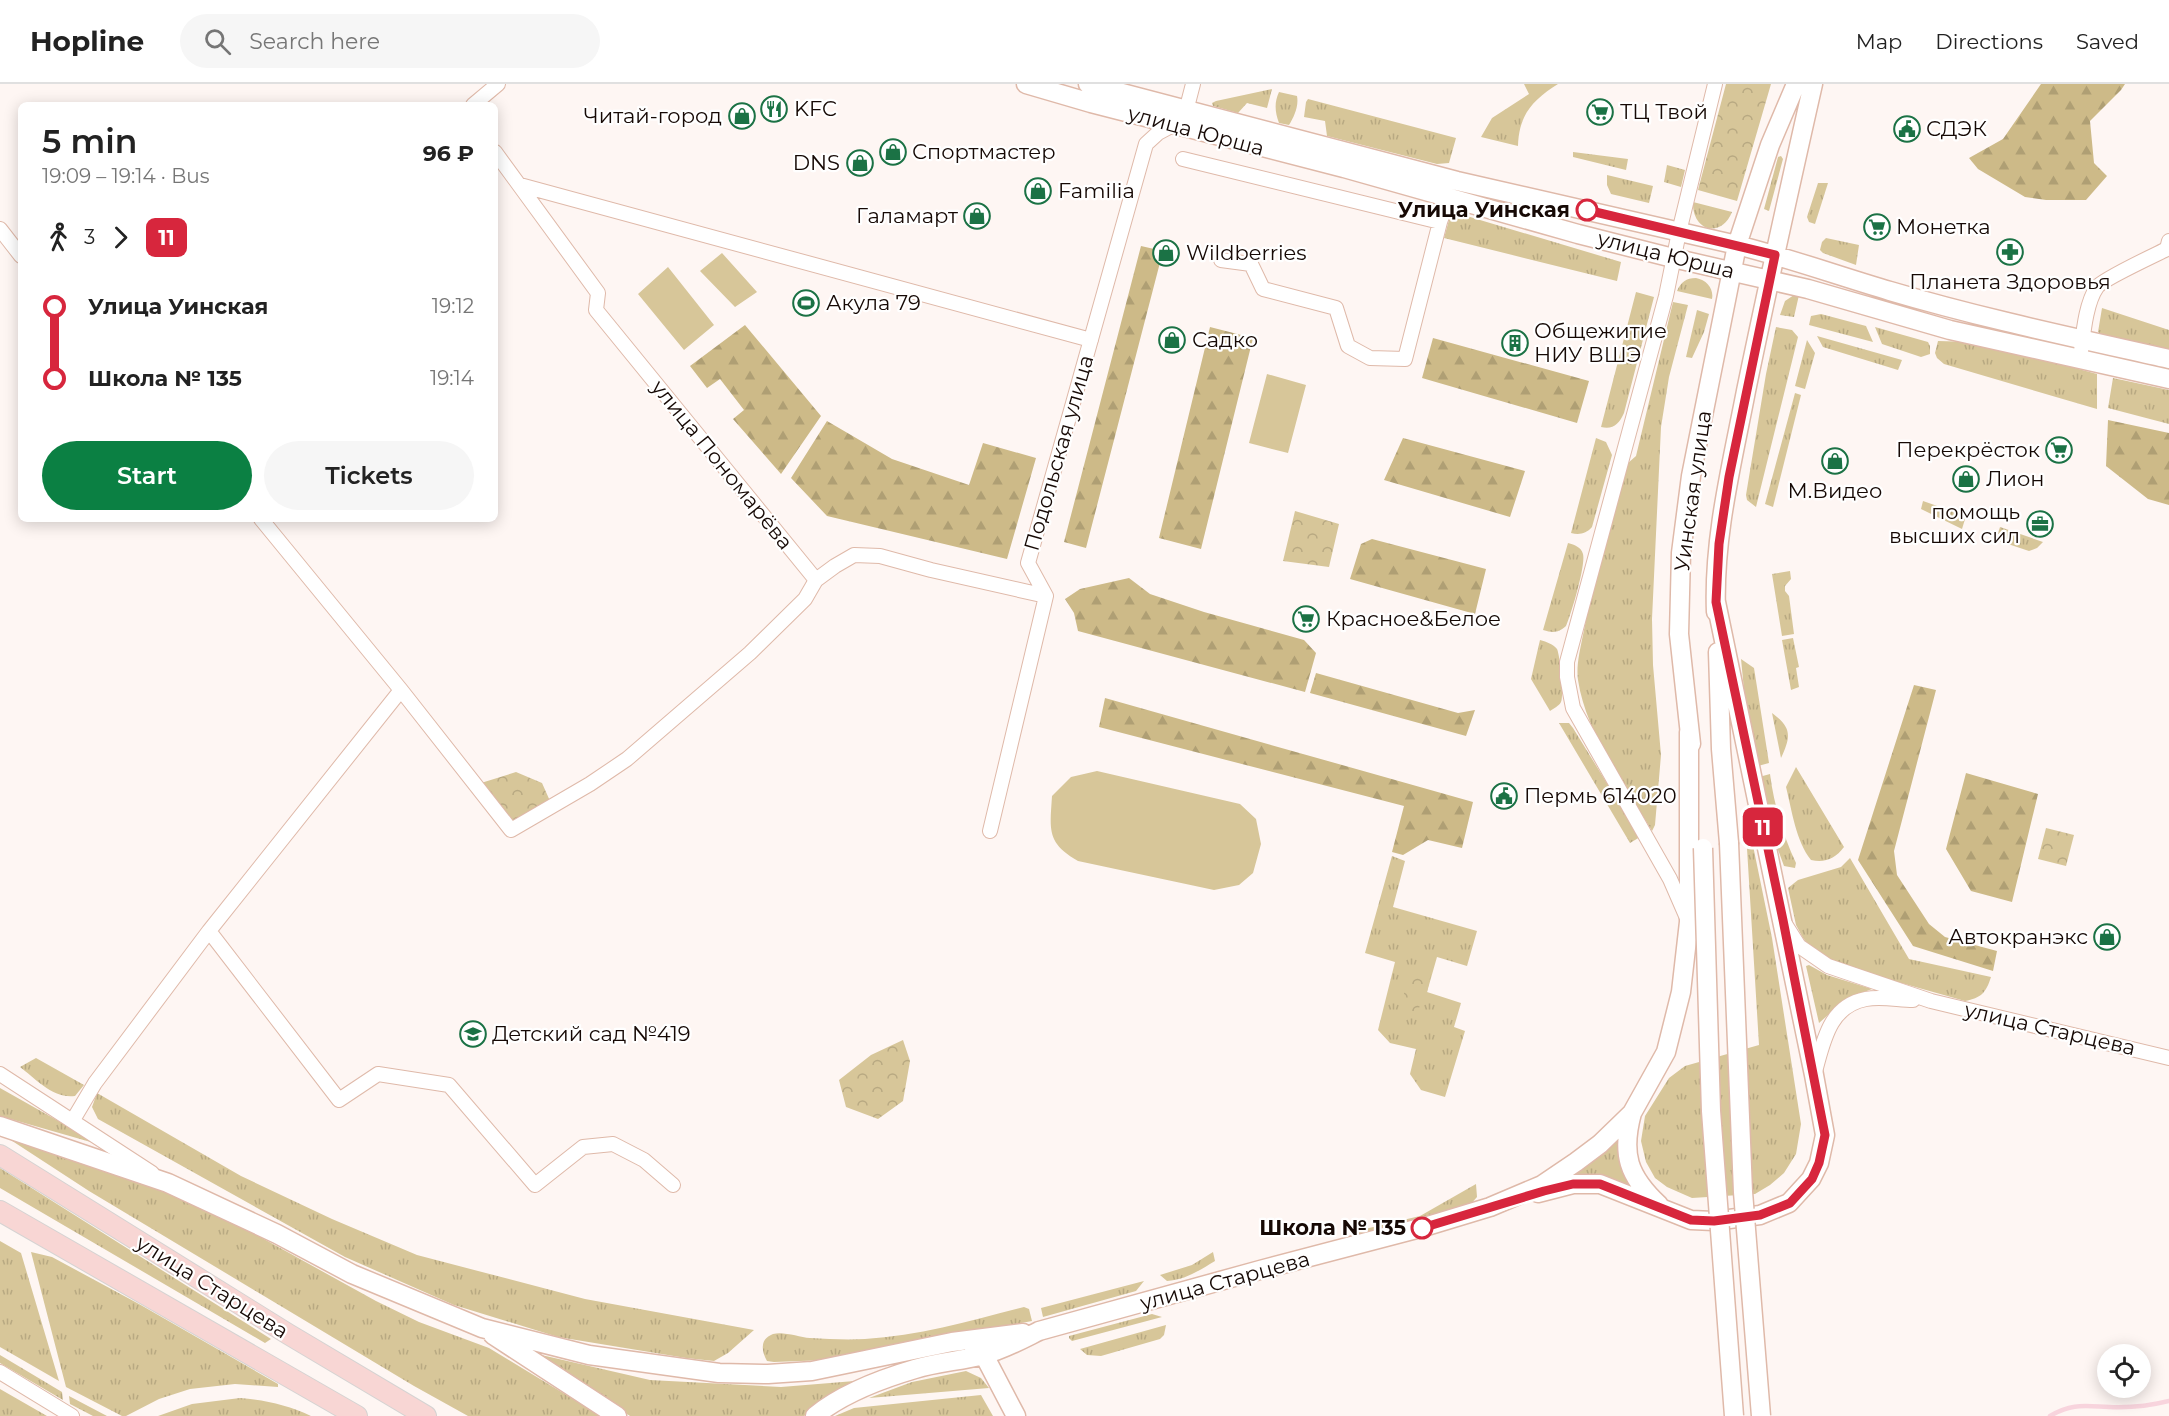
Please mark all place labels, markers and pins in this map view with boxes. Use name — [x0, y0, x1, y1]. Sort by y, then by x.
restaurant icon: KFC — [759, 94, 789, 124]
place label: KFC — [794, 96, 837, 121]
supermarket icon: ТЦ Твой — [1585, 97, 1615, 127]
place label: ТЦ Твой — [1620, 99, 1708, 124]
shop icon: Читай-город — [727, 101, 757, 131]
place label: Читай-город — [584, 103, 722, 128]
public building icon: СДЭК — [1892, 114, 1922, 144]
place label: СДЭК — [1926, 116, 1987, 141]
shop icon: Спортмастер — [878, 137, 908, 167]
place label: Спортмастер — [912, 139, 1056, 164]
shop icon: DNS — [845, 148, 875, 178]
place label: DNS — [793, 150, 840, 175]
shop icon: Familia — [1023, 176, 1053, 206]
place label: Familia — [1058, 178, 1135, 203]
place label: Улица Уинская — [1398, 197, 1570, 222]
marker: Улица Уинская — [1576, 199, 1598, 221]
shop icon: Галамарт — [962, 201, 992, 231]
place label: Галамарт — [856, 203, 958, 228]
supermarket icon: Монетка — [1862, 212, 1892, 242]
place label: Монетка — [1896, 214, 1990, 239]
pharmacy icon: Планета Здоровья — [1995, 237, 2025, 267]
shop icon: Wildberries — [1151, 238, 1181, 268]
place label: Wildberries — [1186, 240, 1307, 265]
place label: Планета Здоровья — [1909, 269, 2111, 294]
sports icon: Акула 79 — [791, 288, 821, 318]
place label: Акула 79 — [826, 290, 921, 315]
place label: Общежитие НИУ ВШЭ — [1534, 318, 1667, 367]
shop icon: Садко — [1157, 325, 1187, 355]
place label: Садко — [1192, 327, 1258, 352]
building icon: Общежитие НИУ ВШЭ — [1500, 328, 1530, 358]
supermarket icon: Перекрёсток — [2044, 435, 2074, 465]
place label: Перекрёсток — [1896, 437, 2040, 462]
shop icon: М.Видео — [1820, 446, 1850, 476]
shop icon: Лион — [1951, 464, 1981, 494]
place label: Лион — [1986, 466, 2044, 491]
place label: М.Видео — [1788, 478, 1882, 503]
place label: помощь высших сил — [1889, 499, 2020, 548]
office icon: помощь высших сил — [2025, 509, 2055, 539]
supermarket icon: Красное&Белое — [1291, 604, 1321, 634]
place label: Красное&Белое — [1326, 606, 1501, 631]
public building icon: Пермь 614020 — [1489, 781, 1519, 811]
place label: Пермь 614020 — [1524, 783, 1677, 808]
shop icon: Автокранэкс — [2092, 922, 2122, 952]
place label: Автокранэкс — [1948, 924, 2088, 949]
school or university icon: Детский сад №419 — [458, 1019, 488, 1049]
place label: Детский сад №419 — [492, 1021, 691, 1046]
place label: Школа № 135 — [1259, 1215, 1406, 1240]
marker: Школа № 135 — [1411, 1217, 1433, 1239]

